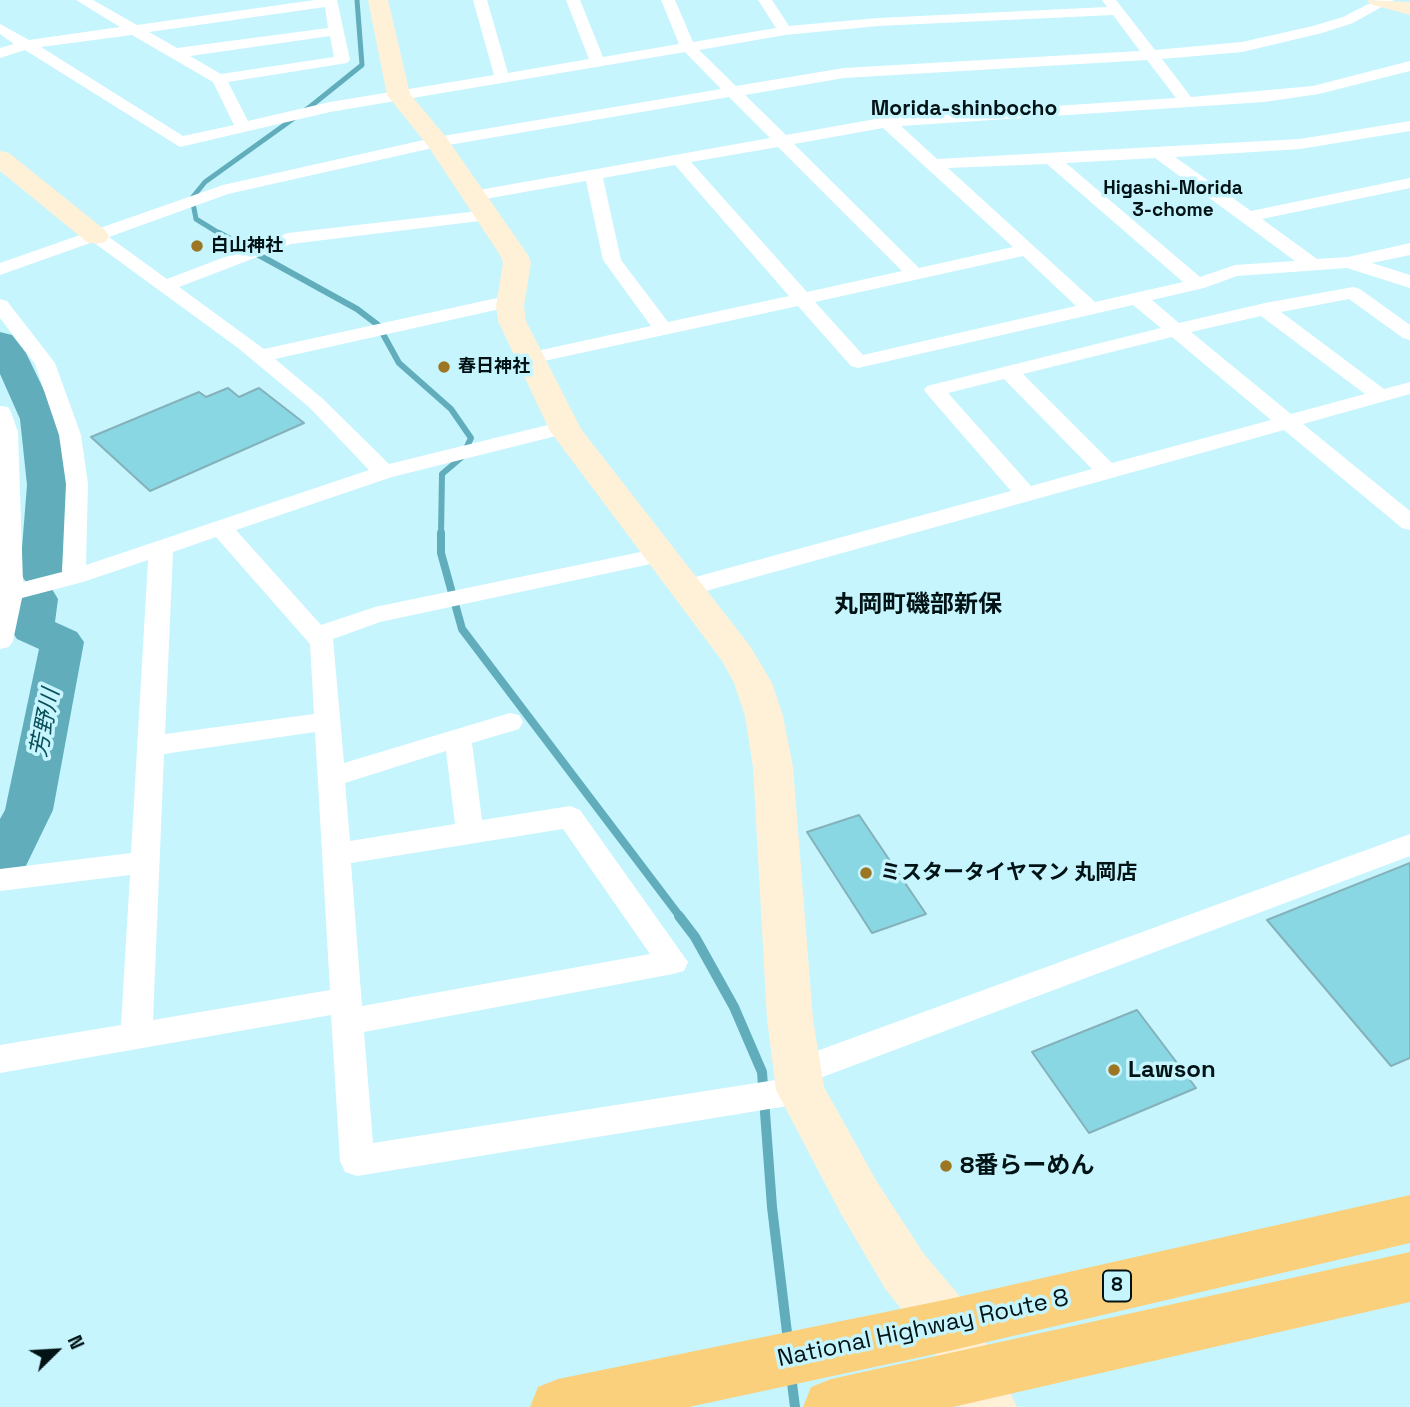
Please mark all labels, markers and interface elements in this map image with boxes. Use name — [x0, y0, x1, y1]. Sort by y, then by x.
district label: Morida-shinbocho — [871, 96, 1057, 122]
district label: Higashi-Morida 3-chome — [1103, 178, 1243, 222]
place label: 白山神社 — [211, 235, 283, 257]
marker: 白山神社 — [189, 238, 205, 254]
place label: 春日神社 — [458, 356, 530, 378]
marker: 春日神社 — [436, 359, 452, 375]
district label: 丸岡町磯部新保 — [834, 591, 1002, 619]
water label: 芳野川 — [26, 687, 66, 759]
place label: ミスタータイヤマン 丸岡店 — [880, 860, 1137, 886]
marker: ミスタータイヤマン 丸岡店 — [858, 865, 874, 881]
place label: Lawson — [1128, 1056, 1216, 1084]
marker: Lawson — [1106, 1062, 1122, 1078]
place label: 8番らーめん — [960, 1152, 1094, 1180]
marker: 8番らーめん — [938, 1158, 954, 1174]
road number: 8 — [1103, 1270, 1131, 1302]
street label: National Highway Route 8 — [775, 1284, 1071, 1374]
north arrow — [21, 1316, 91, 1386]
text: N — [62, 1331, 90, 1353]

